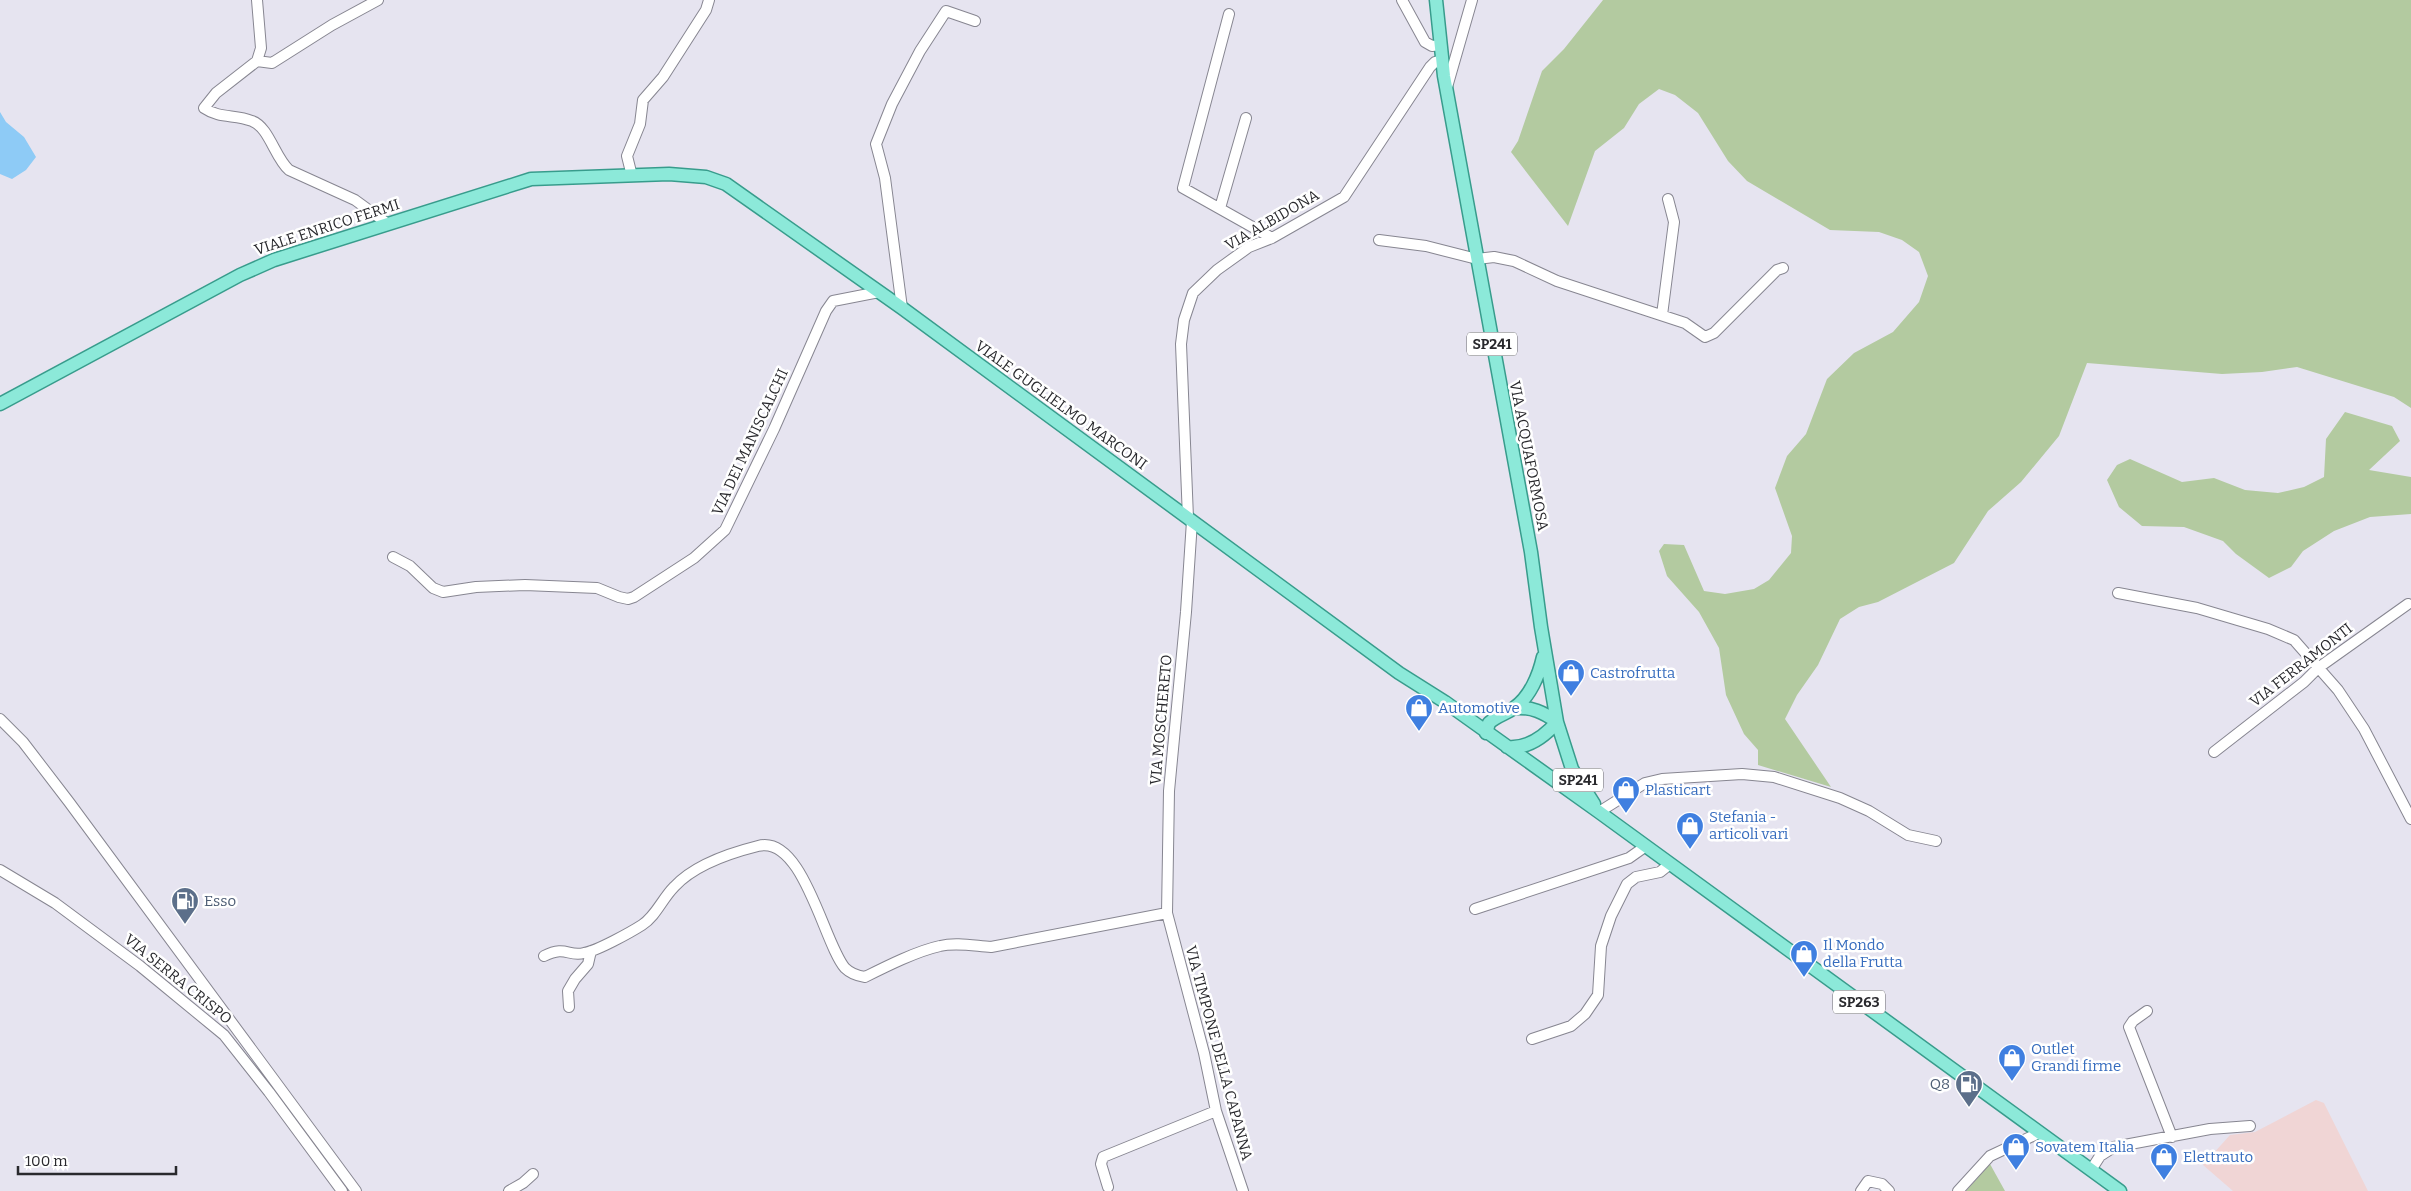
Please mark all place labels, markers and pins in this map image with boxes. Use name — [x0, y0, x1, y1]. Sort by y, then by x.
shop icon: Castrofrutta — [1556, 658, 1586, 697]
place label: Castrofrutta — [1590, 664, 1675, 682]
shop icon: Automotive — [1404, 693, 1434, 732]
place label: Automotive — [1438, 699, 1520, 717]
shop icon: Plasticart — [1611, 775, 1641, 814]
place label: Plasticart — [1645, 781, 1711, 799]
place label: Stefania - articoli vari — [1709, 808, 1789, 843]
shop icon: Stefania - articoli vari — [1675, 811, 1705, 850]
fuel station icon: Esso — [170, 886, 200, 925]
place label: Esso — [204, 892, 236, 910]
place label: Il Mondo della Frutta — [1823, 936, 1903, 971]
shop icon: Il Mondo della Frutta — [1789, 939, 1819, 978]
place label: Outlet Grandi firme — [2031, 1040, 2121, 1075]
shop icon: Outlet Grandi firme — [1997, 1043, 2027, 1082]
fuel station icon: Q8 — [1954, 1069, 1984, 1108]
place label: Q8 — [1930, 1075, 1950, 1093]
shop icon: Sovatem Italia — [2001, 1132, 2031, 1171]
place label: Sovatem Italia — [2035, 1138, 2134, 1156]
shop icon: Elettrauto — [2149, 1142, 2179, 1181]
place label: Elettrauto — [2183, 1148, 2253, 1166]

